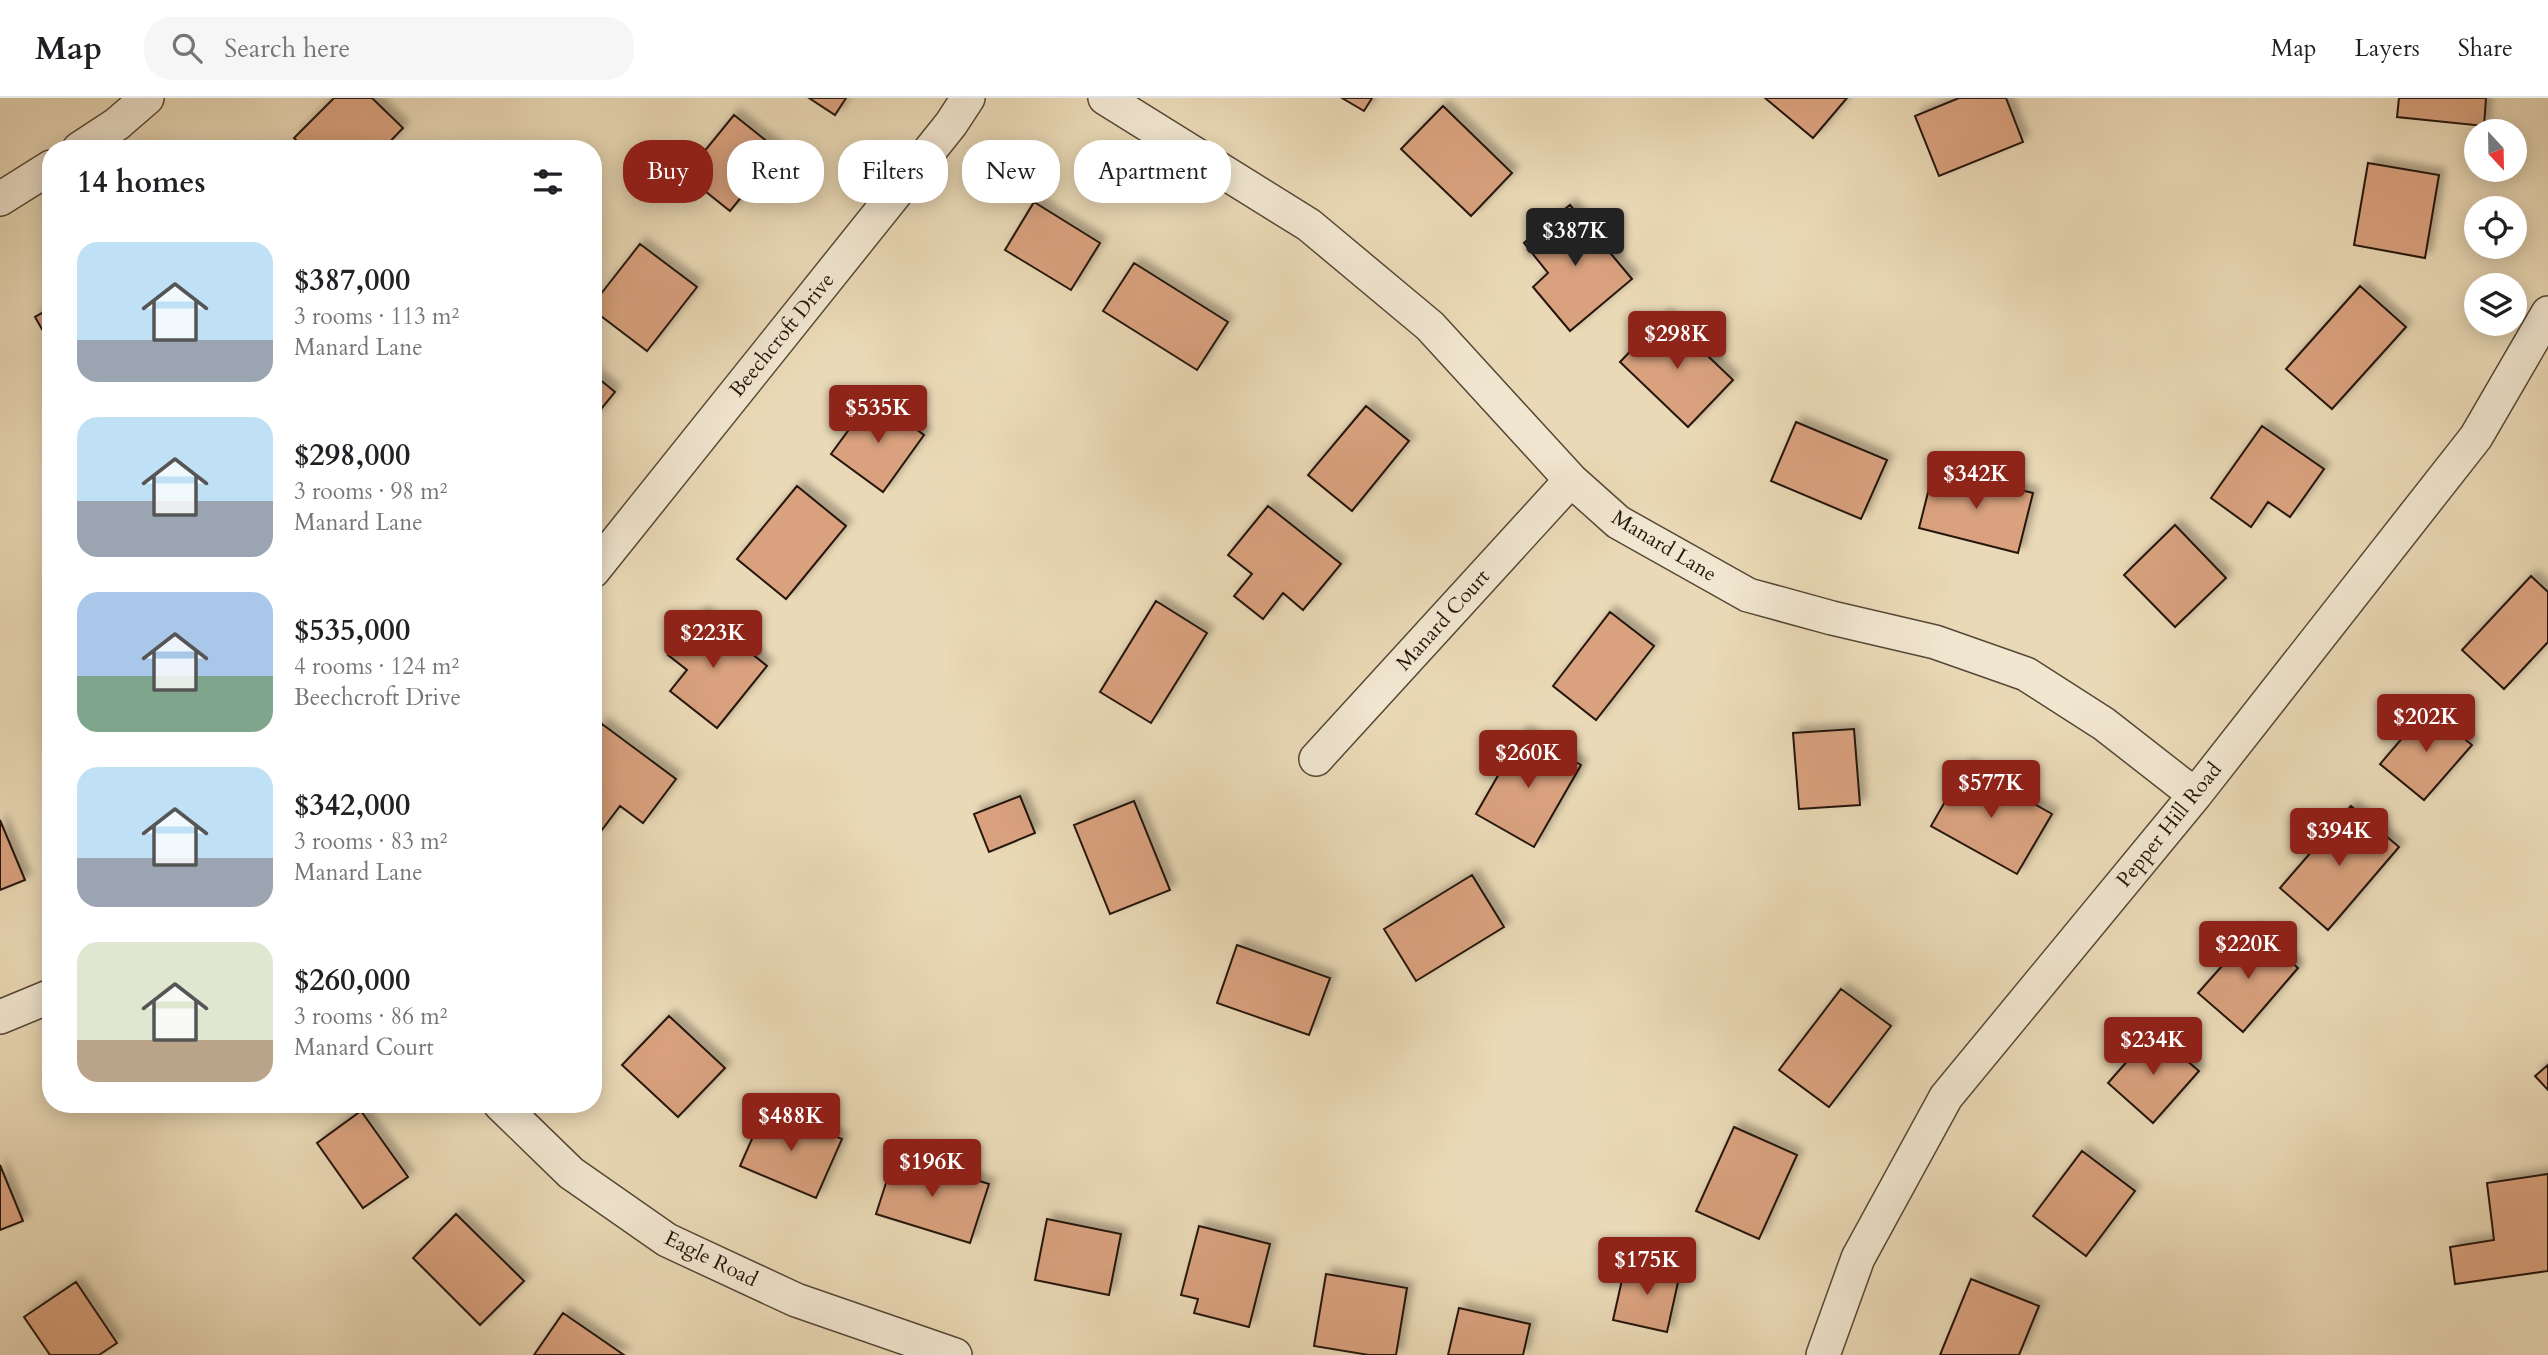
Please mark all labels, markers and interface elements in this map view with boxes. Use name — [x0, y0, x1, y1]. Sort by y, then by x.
search box — [144, 17, 634, 80]
text: Map — [35, 26, 102, 71]
icon: search — [168, 29, 206, 67]
text: Search here — [224, 31, 350, 66]
text: Map — [2271, 32, 2317, 65]
text: Layers — [2355, 32, 2420, 65]
text: Share — [2458, 32, 2513, 65]
north arrow — [2464, 119, 2527, 182]
map controls — [2464, 119, 2527, 336]
chip: Buy — [623, 140, 713, 203]
chip: Rent — [727, 140, 824, 203]
chip: Filters — [838, 140, 948, 203]
chip: New — [962, 140, 1060, 203]
chip: Apartment — [1074, 140, 1231, 203]
text: 14 homes — [77, 162, 206, 203]
icon: filters — [529, 163, 567, 201]
button: locate — [2464, 196, 2527, 259]
pin: $387K — [1526, 208, 1624, 268]
text: $387K — [1542, 215, 1608, 246]
text: $387,000 — [294, 260, 410, 301]
street label: Beechcroft Drive — [723, 267, 841, 403]
icon: home — [133, 270, 217, 354]
button: layers — [2464, 273, 2527, 336]
text: 3 rooms · 113 m² — [294, 301, 459, 332]
pin: $298K — [1628, 312, 1726, 371]
text: $298K — [1644, 318, 1710, 349]
text: Manard Lane — [294, 332, 423, 363]
pin: $535K — [829, 386, 927, 445]
text: $535K — [845, 392, 911, 423]
text: $298,000 — [294, 435, 410, 476]
icon: home — [133, 445, 217, 529]
pin: $342K — [1927, 452, 2025, 511]
text: $342K — [1943, 458, 2009, 489]
text: 3 rooms · 98 m² — [294, 476, 447, 507]
street label: Manard Lane — [1606, 503, 1722, 589]
text: Manard Lane — [294, 507, 423, 538]
street label: Manard Court — [1390, 563, 1497, 677]
text: $535,000 — [294, 610, 410, 651]
pin: $223K — [664, 610, 762, 670]
text: $223K — [680, 617, 746, 648]
icon: home — [133, 620, 217, 704]
text: 4 rooms · 124 m² — [294, 651, 459, 682]
text: Beechcroft Drive — [294, 682, 461, 713]
pin: $202K — [2377, 694, 2475, 754]
text: $202K — [2393, 701, 2459, 732]
pin: $260K — [1479, 730, 1577, 790]
text: $260K — [1495, 737, 1561, 768]
street label: Pepper Hill Road — [2110, 756, 2228, 894]
pin: $577K — [1942, 760, 2040, 820]
text: $577K — [1958, 767, 2024, 798]
text: $342,000 — [294, 785, 410, 826]
icon: home — [133, 795, 217, 879]
pin: $394K — [2290, 808, 2388, 868]
text: $394K — [2306, 815, 2372, 846]
text: 3 rooms · 83 m² — [294, 826, 447, 857]
text: Manard Lane — [294, 857, 423, 888]
pin: $220K — [2199, 922, 2297, 981]
text: $220K — [2215, 928, 2281, 959]
text: $260,000 — [294, 960, 410, 1001]
icon: home — [133, 970, 217, 1054]
text: 3 rooms · 86 m² — [294, 1001, 447, 1032]
pin: $234K — [2104, 1018, 2202, 1077]
text: $234K — [2120, 1024, 2186, 1055]
text: Manard Court — [294, 1032, 434, 1063]
pin: $488K — [742, 1094, 840, 1153]
text: $488K — [758, 1100, 824, 1131]
pin: $196K — [883, 1140, 981, 1199]
text: $196K — [899, 1146, 965, 1177]
street label: Eagle Road — [659, 1224, 763, 1294]
pin: $175K — [1598, 1238, 1696, 1297]
text: $175K — [1614, 1244, 1680, 1275]

